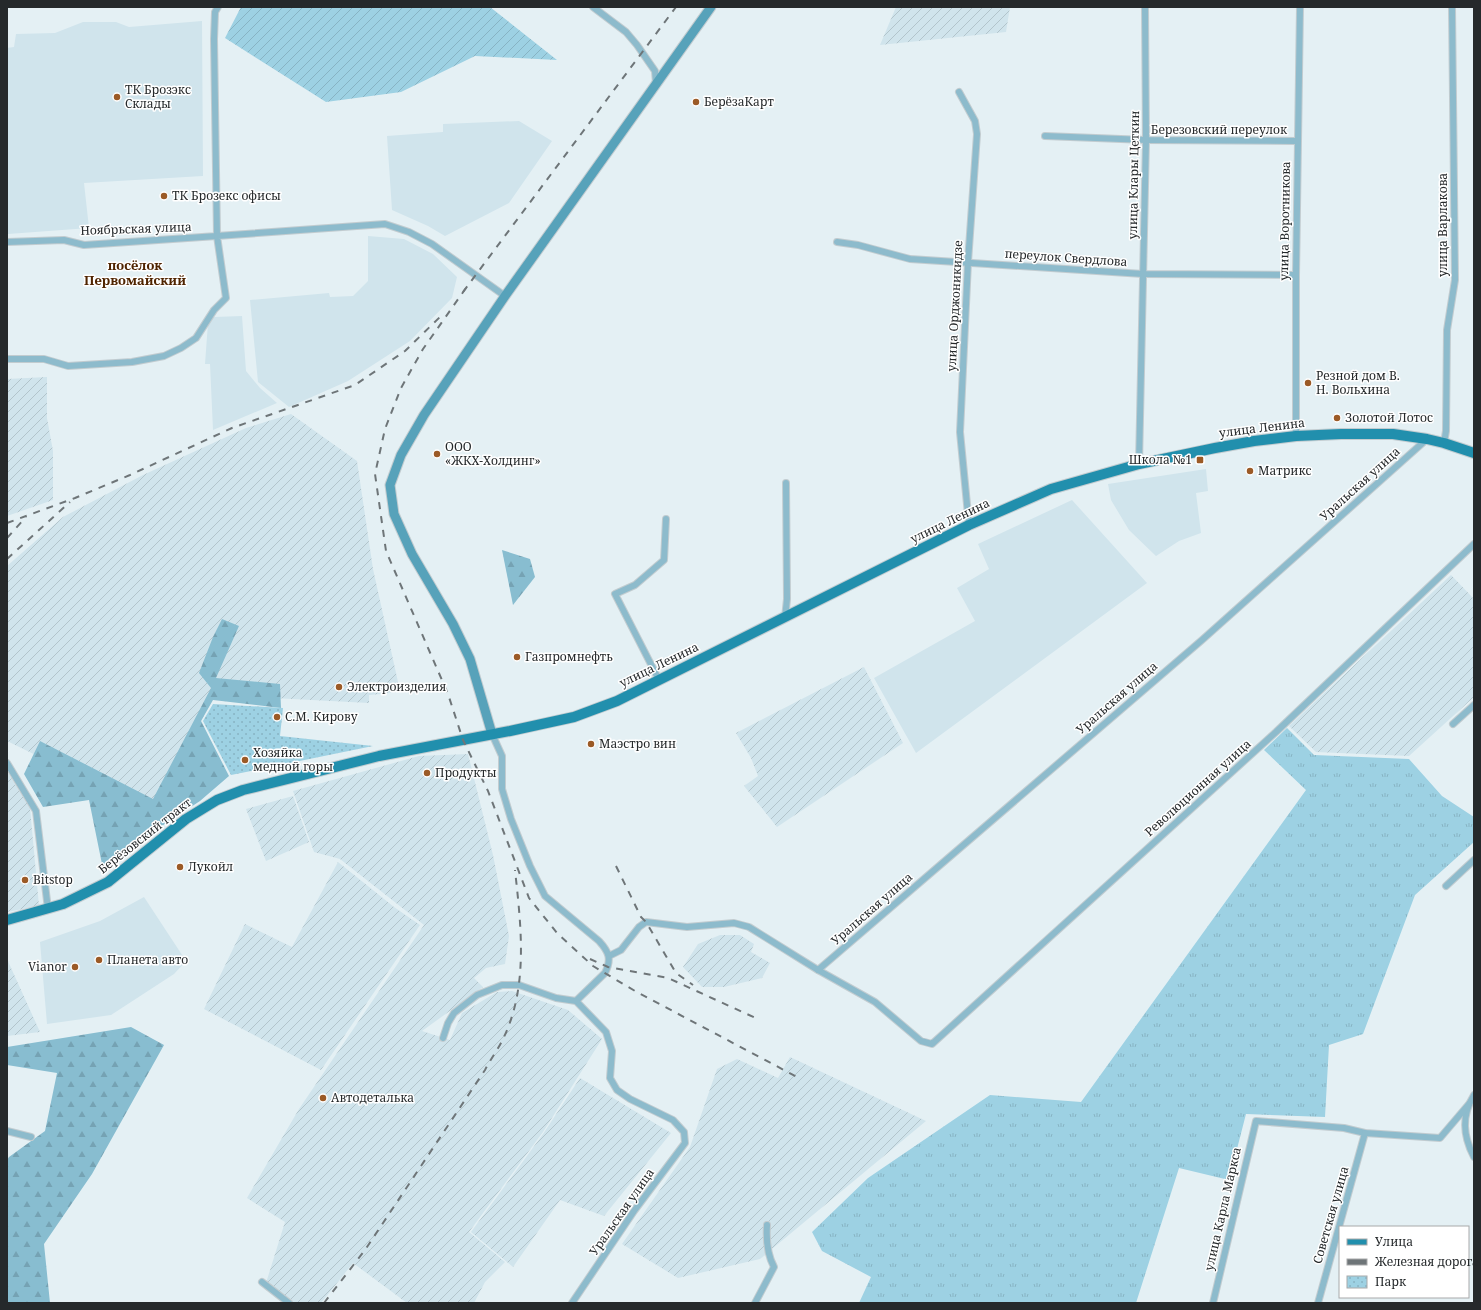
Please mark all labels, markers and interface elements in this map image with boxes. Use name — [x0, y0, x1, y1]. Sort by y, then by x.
place label: ТК Брозэкс Склады — [125, 81, 191, 112]
marker: ТК Брозэкс Склады — [112, 92, 122, 102]
place label: БерёзаКарт — [704, 93, 774, 110]
marker: БерёзаКарт — [691, 97, 701, 107]
street label: улица Клары Цеткин — [1124, 110, 1143, 240]
street label: Березовский переулок — [1151, 121, 1288, 138]
street label: улица Воротникова — [1275, 161, 1294, 281]
street label: улица Варлакова — [1434, 173, 1451, 277]
place label: ТК Брозекс офисы — [172, 187, 281, 204]
marker: ТК Брозекс офисы — [159, 191, 169, 201]
street label: Ноябрьская улица — [80, 218, 192, 239]
street label: улица Орджоникидзе — [943, 240, 966, 372]
street label: переулок Свердлова — [1004, 245, 1128, 270]
district label: посёлок Первомайский — [84, 256, 186, 289]
place label: Резной дом В. Н. Вольхина — [1316, 367, 1400, 398]
marker: Резной дом В. Н. Вольхина — [1303, 378, 1313, 388]
place label: Золотой Лотос — [1345, 409, 1433, 426]
marker: Золотой Лотос — [1332, 413, 1342, 423]
street label: улица Ленина — [1218, 414, 1306, 441]
place label: ООО «ЖКХ-Холдинг» — [445, 438, 541, 469]
street label: Уральская улица — [1316, 443, 1404, 524]
marker: ООО «ЖКХ-Холдинг» — [432, 449, 442, 459]
place label: Школа №1 — [1129, 451, 1192, 468]
marker: Школа №1 — [1195, 455, 1205, 465]
place label: Матрикс — [1258, 462, 1311, 479]
marker: Матрикс — [1245, 466, 1255, 476]
street label: улица Ленина — [907, 494, 992, 547]
street label: улица Ленина — [616, 638, 701, 691]
place label: Газпромнефть — [525, 648, 613, 665]
marker: Газпромнефть — [512, 652, 522, 662]
street label: Уральская улица — [1072, 657, 1161, 738]
place label: Электроизделия — [347, 678, 446, 695]
marker: Электроизделия — [334, 682, 344, 692]
place label: С.М. Кирову — [285, 708, 358, 725]
marker: С.М. Кирову — [272, 712, 282, 722]
place label: Маэстро вин — [599, 735, 676, 752]
street label: Революционная улица — [1141, 735, 1255, 840]
marker: Маэстро вин — [586, 739, 596, 749]
place label: Хозяйка медной горы — [253, 744, 333, 775]
marker: Хозяйка медной горы — [240, 755, 250, 765]
place label: Продукты — [435, 764, 497, 781]
marker: Продукты — [422, 768, 432, 778]
street label: Берёзовский тракт — [95, 793, 195, 877]
place label: Лукойл — [188, 858, 233, 875]
marker: Лукойл — [175, 862, 185, 872]
street label: Уральская улица — [827, 868, 916, 949]
place label: Bitstop — [33, 871, 73, 888]
marker: Bitstop — [20, 875, 30, 885]
place label: Планета авто — [107, 951, 188, 968]
marker: Планета авто — [94, 955, 104, 965]
place label: Vianor — [28, 958, 67, 975]
marker: Vianor — [70, 962, 80, 972]
place label: Автодеталька — [331, 1089, 414, 1106]
marker: Автодеталька — [318, 1093, 328, 1103]
street label: улица Карла Маркса — [1200, 1145, 1245, 1272]
street label: Советская улица — [1308, 1164, 1353, 1266]
street label: Уральская улица — [585, 1165, 658, 1259]
legend — [1339, 1226, 1469, 1298]
text: Улица — [1375, 1233, 1413, 1250]
text: Железная дорога — [1374, 1253, 1479, 1270]
text: Парк — [1375, 1273, 1407, 1290]

